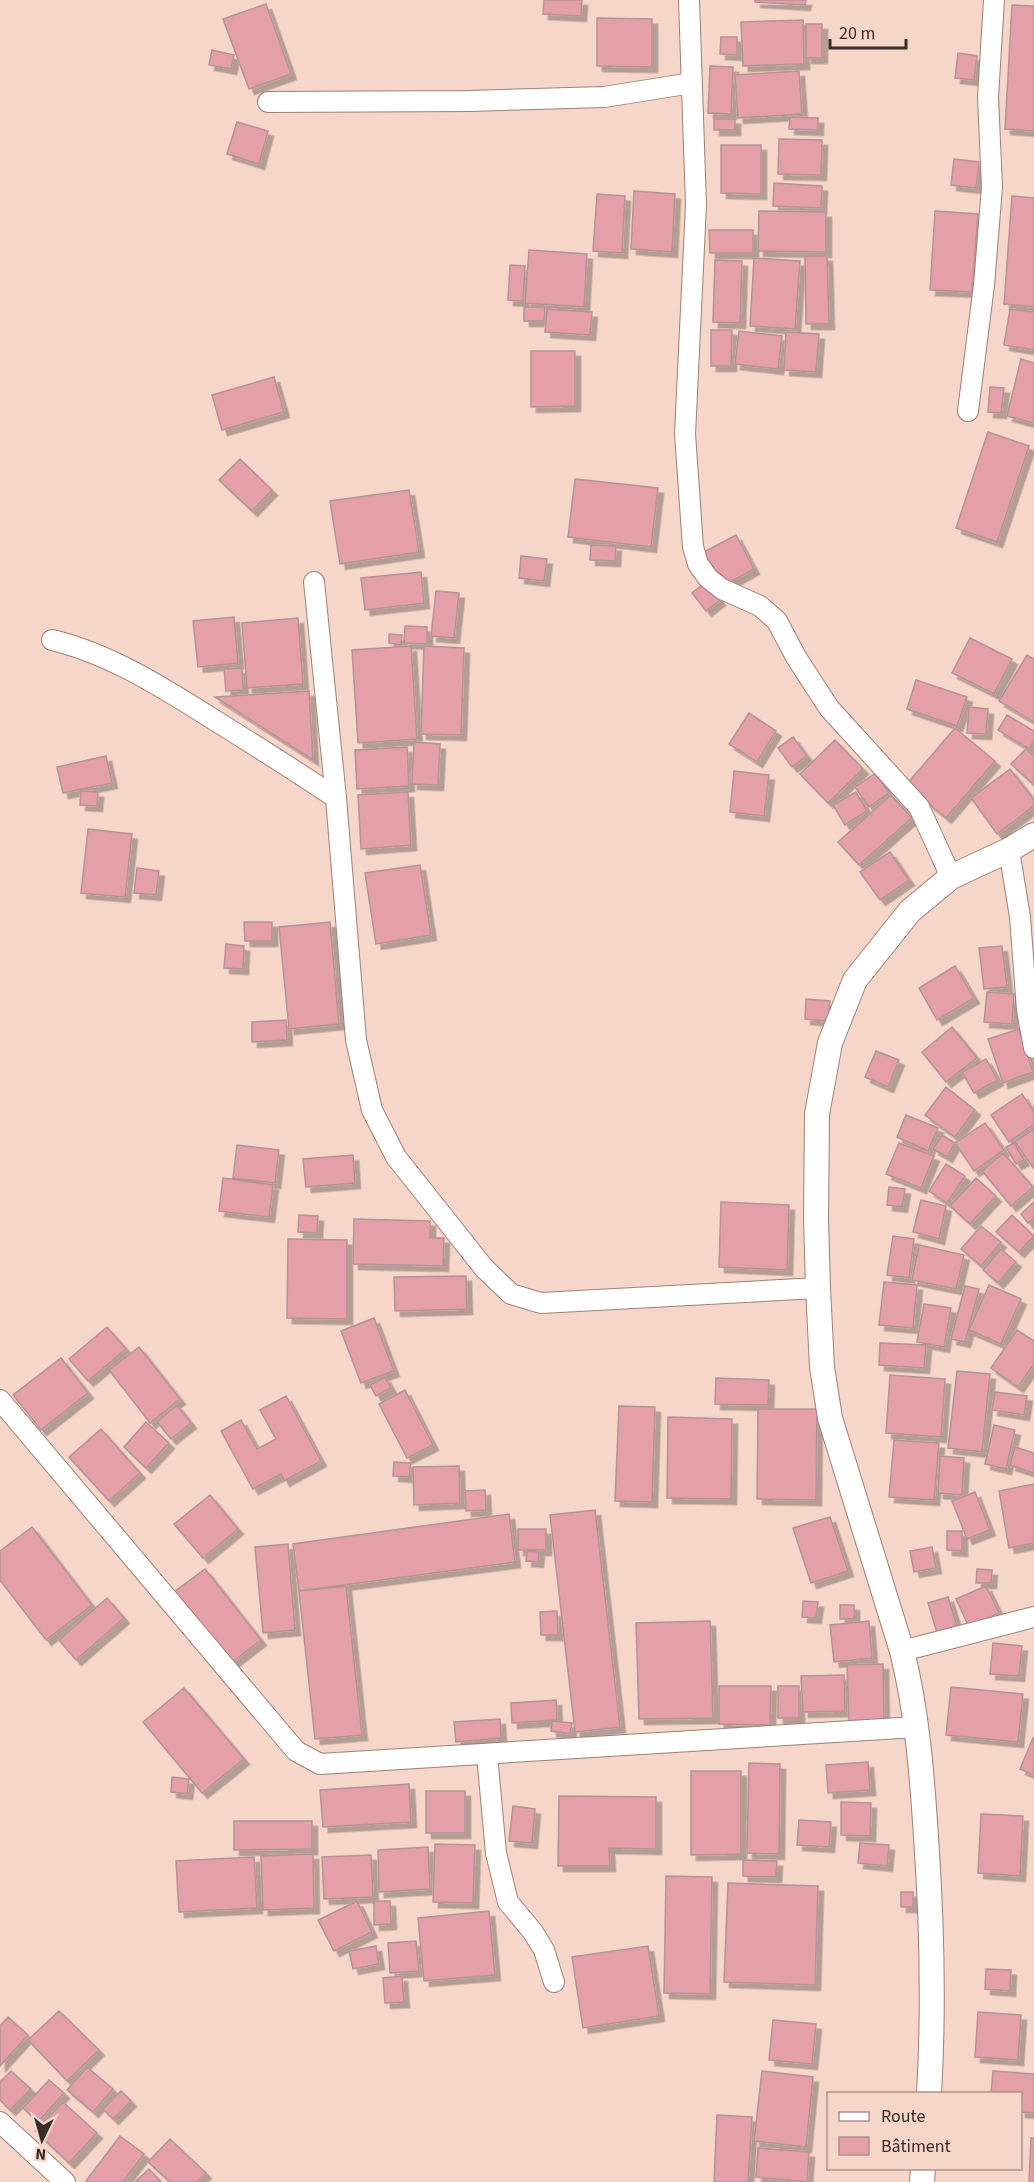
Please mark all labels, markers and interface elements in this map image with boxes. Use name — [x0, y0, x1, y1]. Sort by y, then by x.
scale bar — [830, 12, 906, 50]
text: 20 m — [839, 21, 875, 46]
legend — [827, 2092, 1022, 2170]
text: Route — [881, 2104, 925, 2129]
north arrow — [12, 2110, 72, 2170]
text: Bâtiment — [881, 2134, 951, 2159]
text: N — [35, 2143, 47, 2165]

